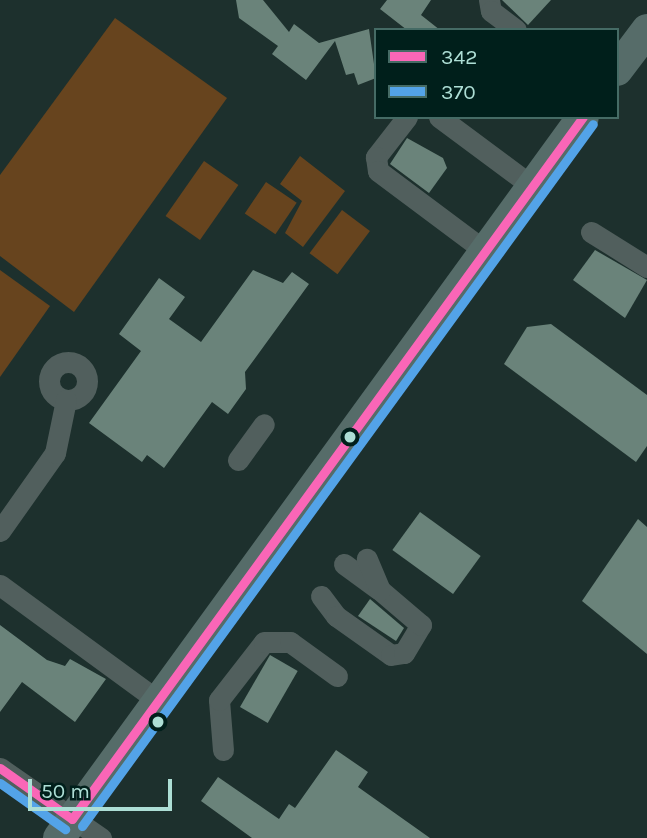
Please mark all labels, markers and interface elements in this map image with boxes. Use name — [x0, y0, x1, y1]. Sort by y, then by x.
legend — [374, 28, 619, 119]
text: 342 — [441, 45, 477, 69]
text: 370 — [441, 80, 476, 104]
unlabelled marker — [343, 430, 357, 444]
unlabelled marker — [151, 715, 165, 729]
scale bar — [32, 764, 175, 808]
text: 50 m — [41, 779, 90, 803]

